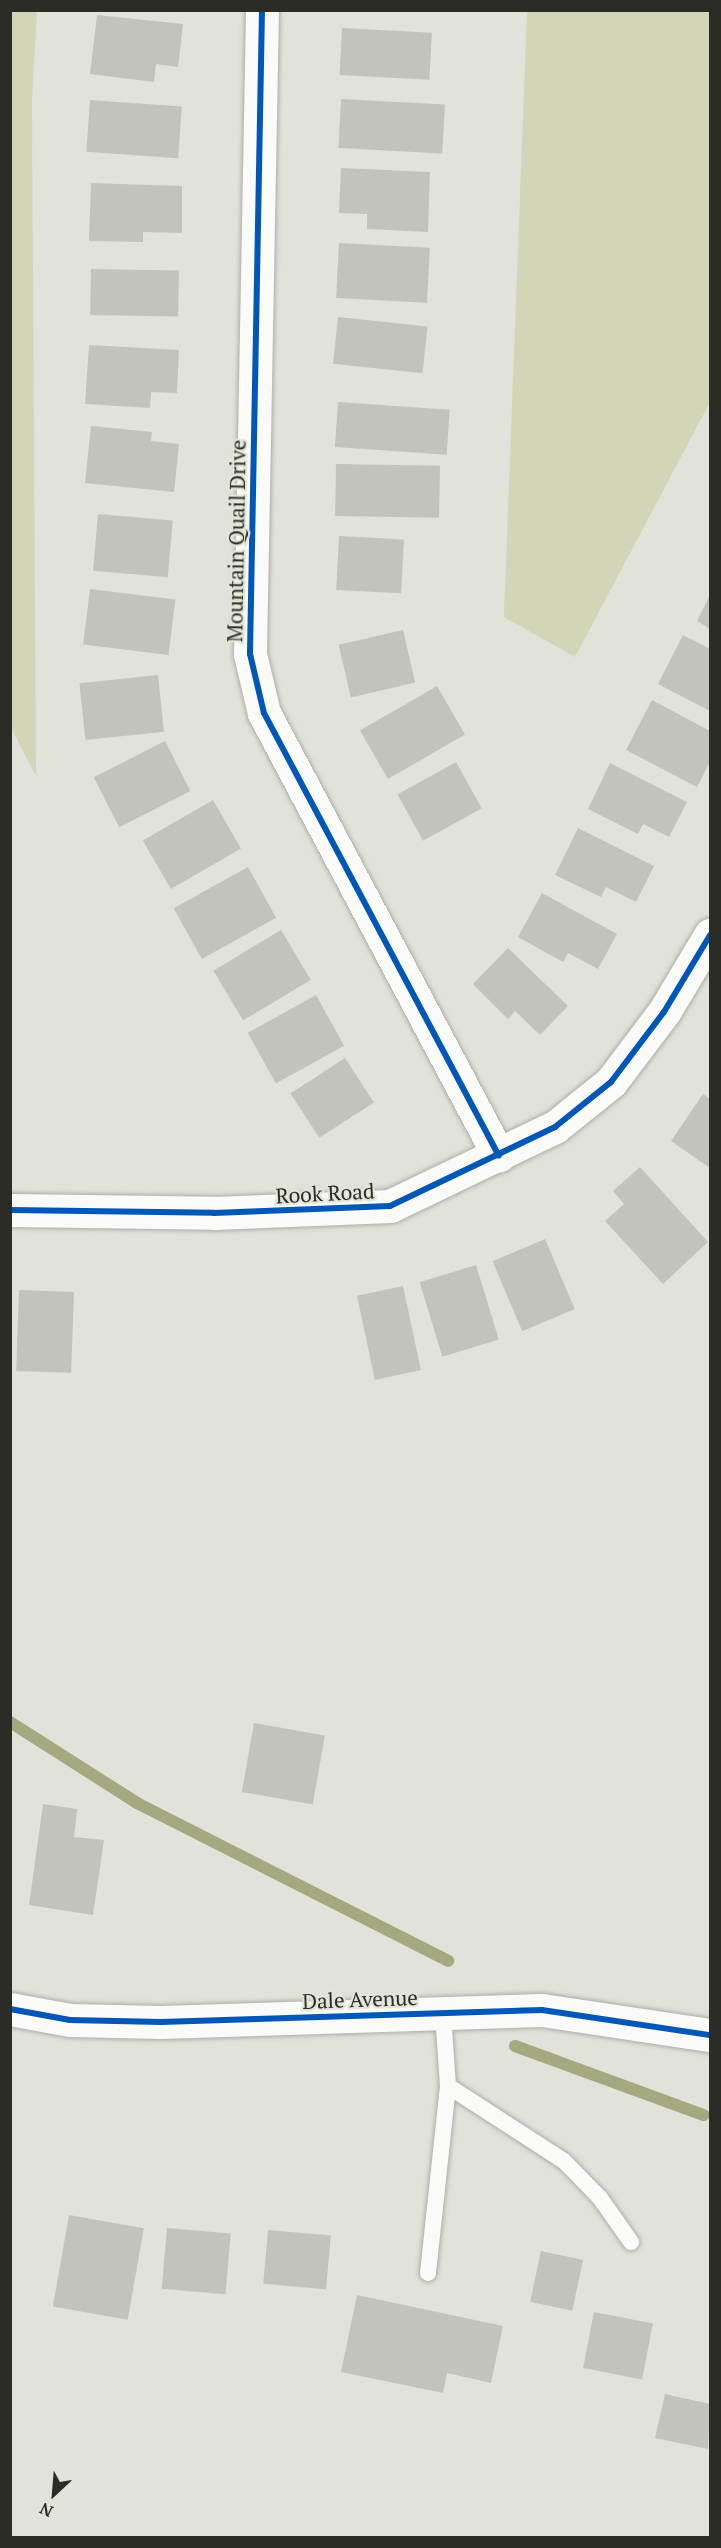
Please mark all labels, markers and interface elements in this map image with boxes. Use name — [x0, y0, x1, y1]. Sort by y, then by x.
street label: Mountain Quail Drive — [222, 439, 250, 643]
street label: Rook Road — [275, 1178, 375, 1208]
street label: Dale Avenue — [301, 1984, 419, 2014]
north arrow — [24, 2464, 84, 2524]
text: N — [36, 2498, 56, 2523]

